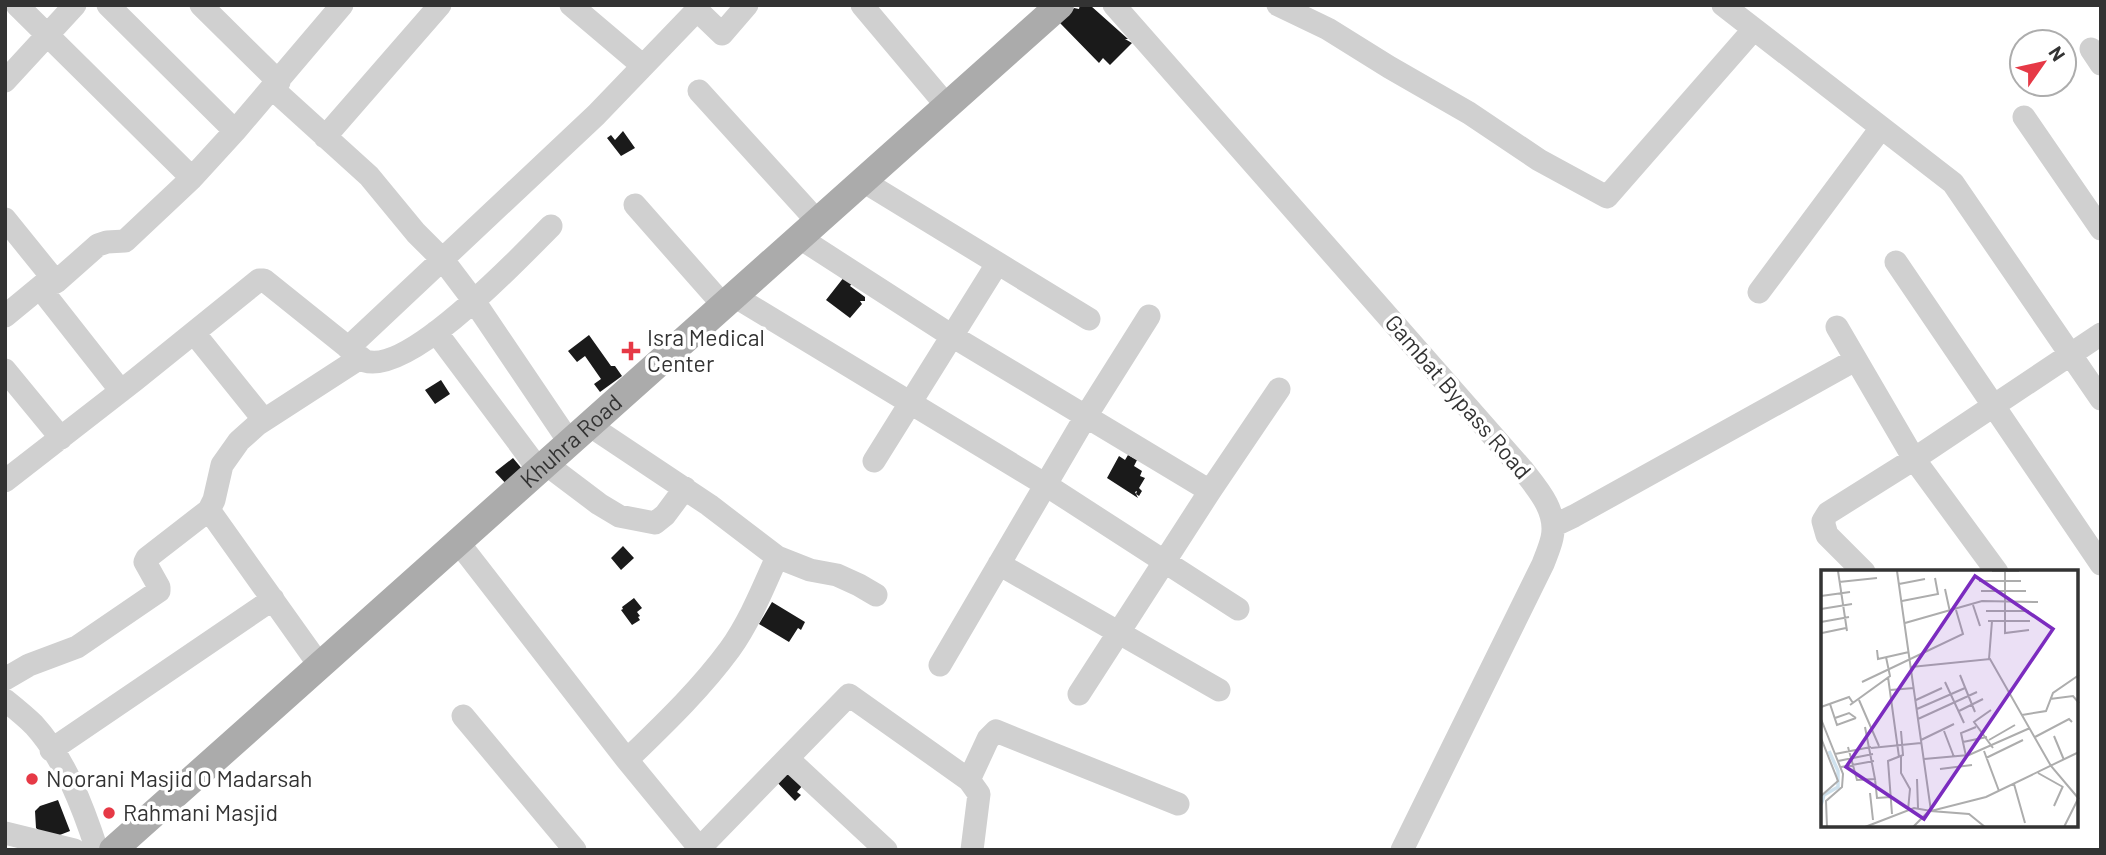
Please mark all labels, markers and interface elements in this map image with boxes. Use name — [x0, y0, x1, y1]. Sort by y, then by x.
north arrow — [2008, 28, 2078, 98]
text: N — [2044, 42, 2071, 65]
street label: Gambat Bypass Road — [1380, 309, 1538, 484]
place label: Isra Medical Center — [647, 323, 765, 377]
marker: Isra Medical Center — [621, 341, 641, 361]
street label: Khuhra Road — [514, 388, 627, 493]
inset map — [1821, 570, 2078, 827]
place label: Noorani Masjid O Madarsah — [46, 764, 312, 792]
marker: Noorani Masjid O Madarsah — [24, 771, 40, 787]
place label: Rahmani Masjid — [123, 798, 278, 826]
marker: Rahmani Masjid — [101, 805, 117, 821]

